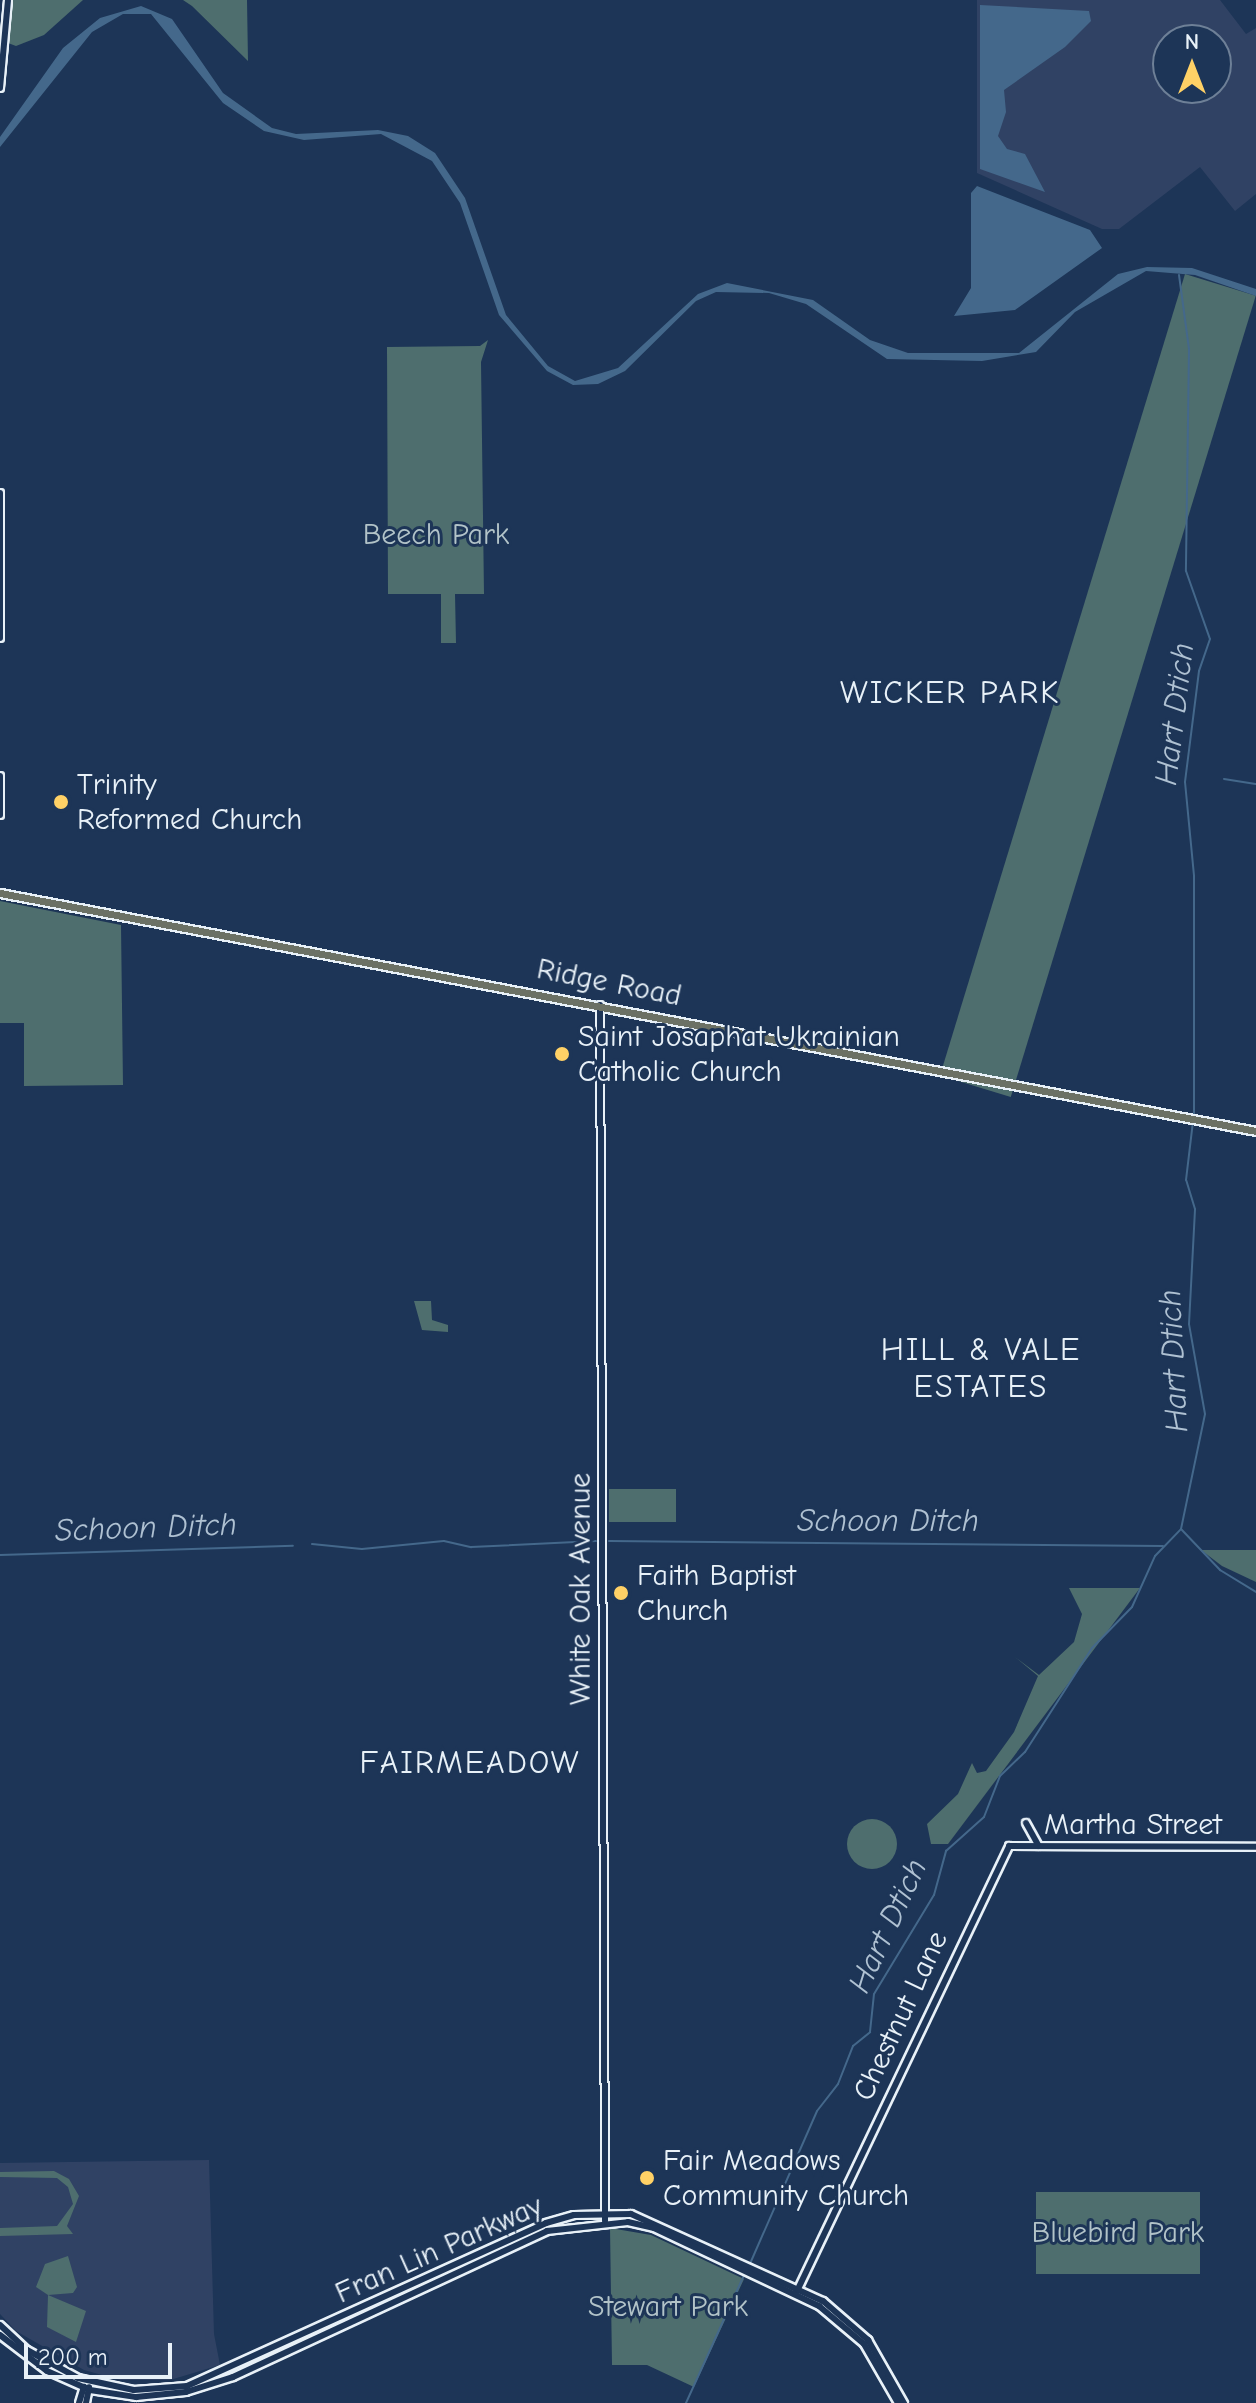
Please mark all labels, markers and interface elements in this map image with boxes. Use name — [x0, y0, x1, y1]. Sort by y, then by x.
north arrow — [1152, 24, 1232, 104]
text: N — [1185, 29, 1199, 55]
park label: Beech Park — [363, 517, 509, 553]
water label: Hart Dtich — [1147, 641, 1203, 787]
district label: WICKER PARK — [840, 674, 1060, 712]
place label: Trinity Reformed Church — [77, 767, 302, 838]
marker: Trinity Reformed Church — [52, 793, 70, 811]
street label: Ridge Road — [534, 951, 684, 1015]
place label: Saint Josaphat Ukrainian Catholic Church — [578, 1019, 900, 1090]
marker: Saint Josaphat Ukrainian Catholic Church — [553, 1045, 571, 1063]
water label: Hart Dtich — [1151, 1288, 1197, 1434]
district label: HILL & VALE ESTATES — [881, 1332, 1081, 1407]
street label: White Oak Avenue — [563, 1473, 599, 1705]
water label: Schoon Ditch — [797, 1502, 979, 1540]
water label: Schoon Ditch — [54, 1506, 238, 1550]
place label: Faith Baptist Church — [637, 1558, 796, 1628]
marker: Faith Baptist Church — [612, 1584, 630, 1602]
district label: FAIRMEADOW — [360, 1744, 580, 1782]
street label: Martha Street — [1044, 1807, 1222, 1843]
water label: Hart Dtich — [840, 1853, 936, 1999]
street label: Chestnut Lane — [846, 1926, 956, 2106]
place label: Fair Meadows Community Church — [663, 2143, 909, 2214]
marker: Fair Meadows Community Church — [638, 2169, 656, 2187]
street label: Fran Lin Parkway — [330, 2188, 548, 2312]
park label: Bluebird Park — [1032, 2215, 1204, 2251]
park label: Stewart Park — [588, 2289, 748, 2325]
scale bar — [28, 2327, 176, 2377]
text: 200 m — [38, 2343, 108, 2371]

